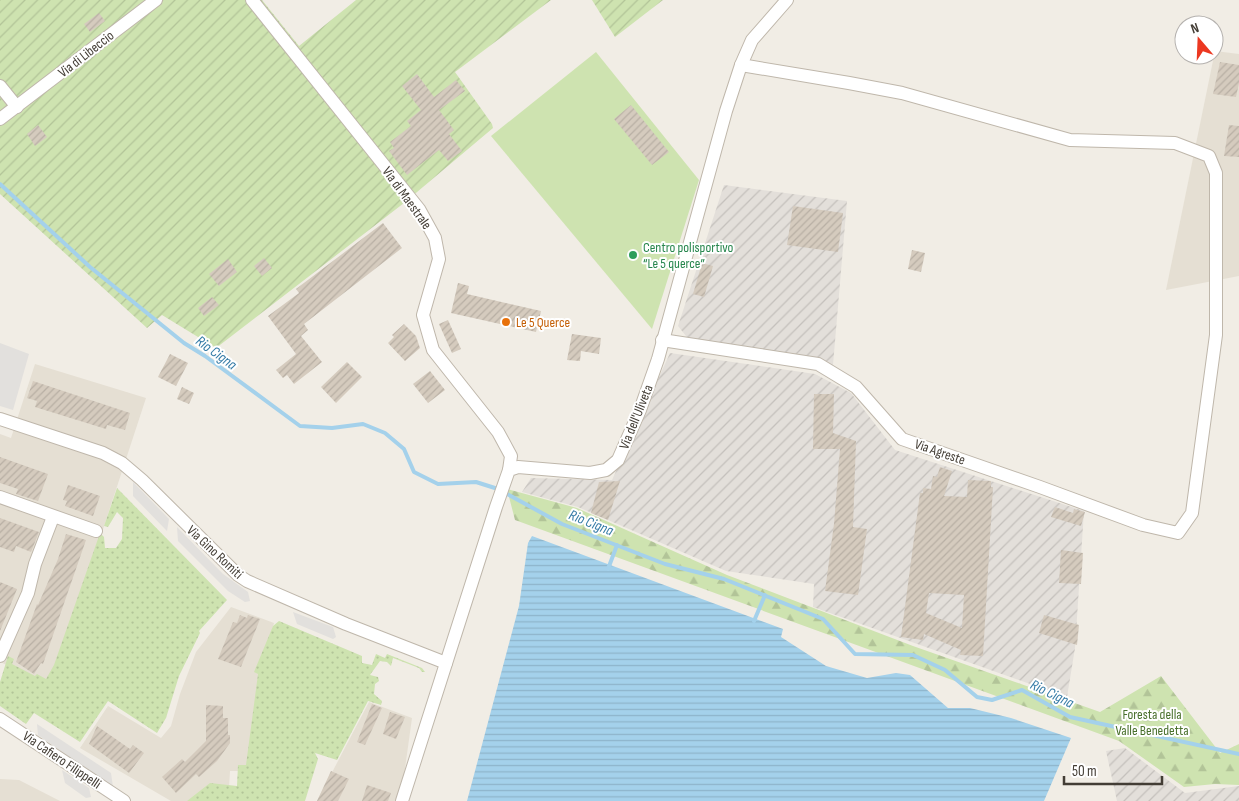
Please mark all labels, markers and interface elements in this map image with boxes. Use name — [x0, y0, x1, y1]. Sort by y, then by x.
north arrow — [1174, 15, 1224, 65]
text: N — [1189, 19, 1201, 37]
street label: Via di Libeccio — [55, 27, 117, 81]
street label: Via di Maestrale — [379, 163, 435, 233]
place label: Centro polisportivo “Le 5 querce” — [643, 239, 734, 272]
marker: Centro polisportivo “Le 5 querce” — [627, 249, 639, 261]
place label: Le 5 Querce — [516, 314, 570, 331]
marker: Le 5 Querce — [500, 316, 512, 328]
water label: Rio Cigna — [192, 332, 240, 374]
street label: Via dell'Uliveta — [615, 382, 657, 452]
street label: Via Agreste — [912, 435, 968, 469]
water label: Rio Cigna — [566, 506, 616, 540]
street label: Via Gino Romiti — [183, 522, 247, 582]
water label: Rio Cigna — [1027, 675, 1077, 713]
park label: Foresta della Valle Benedetta — [1115, 706, 1189, 739]
street label: Via Cafiero Filippelli — [20, 728, 104, 792]
scale bar — [1064, 754, 1162, 786]
text: 50 m — [1072, 762, 1097, 781]

